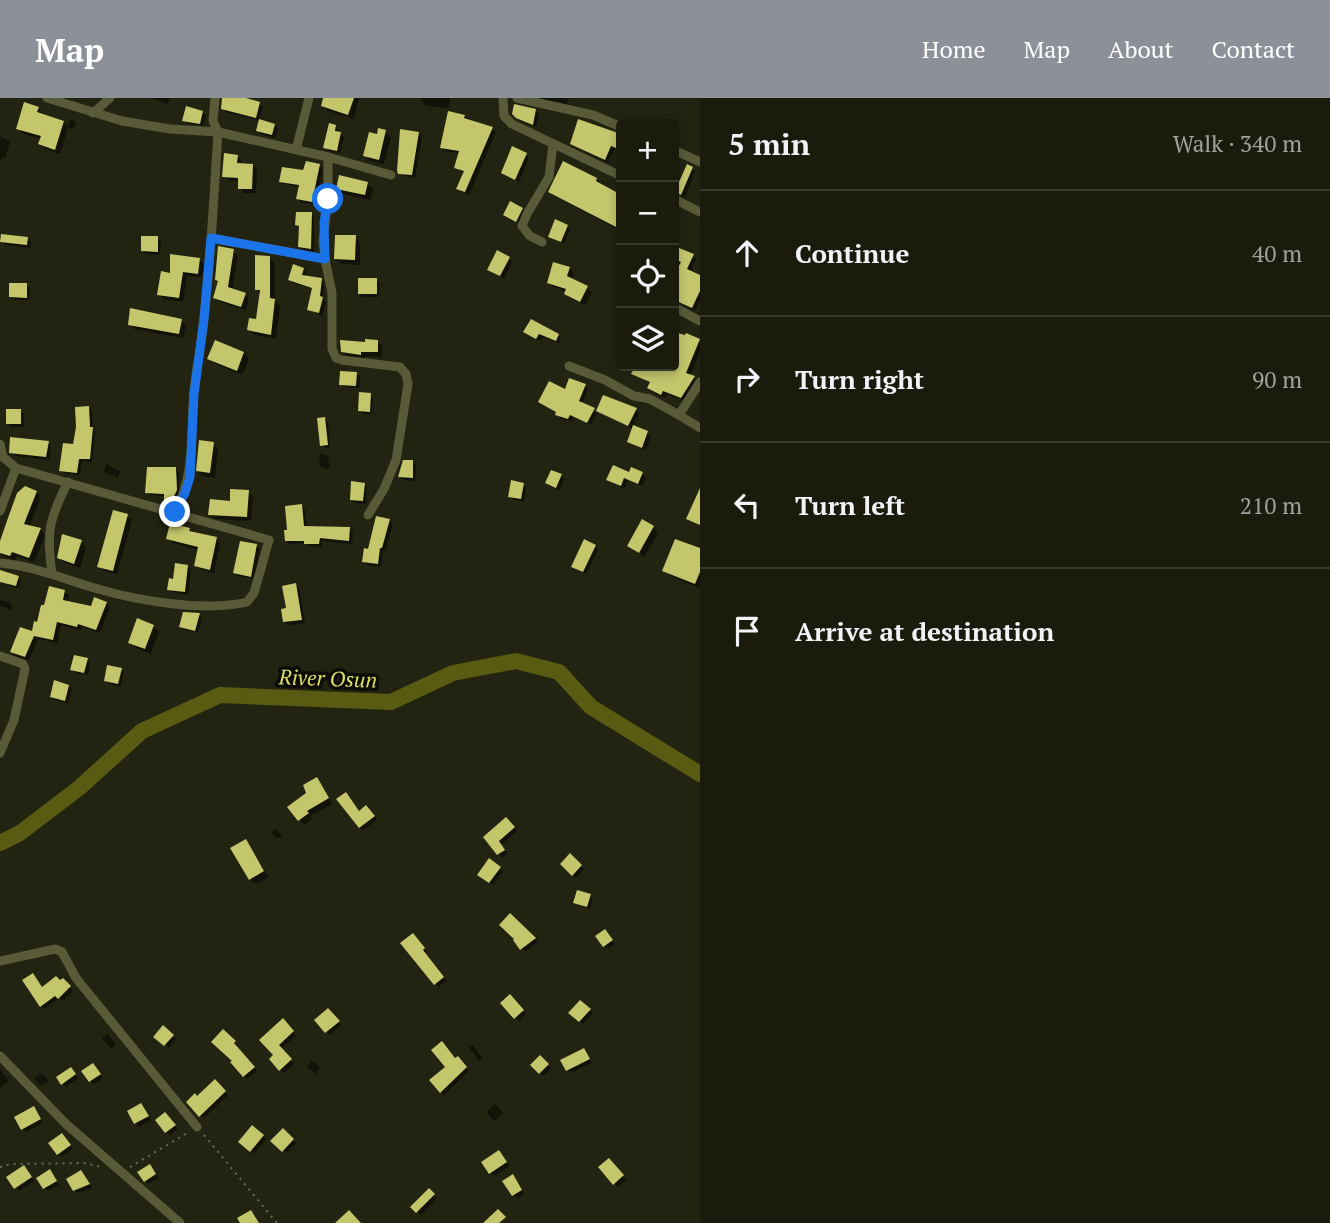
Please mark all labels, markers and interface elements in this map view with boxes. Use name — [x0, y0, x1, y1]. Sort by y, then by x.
text: Map — [35, 28, 104, 71]
text: Home — [922, 33, 986, 65]
text: Map — [1024, 33, 1070, 65]
text: About — [1108, 33, 1174, 65]
text: Contact — [1212, 33, 1295, 65]
map controls — [616, 119, 679, 371]
button: + — [616, 119, 679, 182]
text: 5 min — [728, 124, 810, 164]
text: Walk · 340 m — [1173, 128, 1302, 159]
button: − — [616, 182, 679, 245]
route start — [312, 183, 343, 214]
icon: ahead — [728, 234, 766, 272]
text: Continue — [795, 236, 909, 270]
text: 40 m — [1252, 238, 1302, 269]
button: locate — [616, 245, 679, 308]
button: layers — [616, 308, 679, 371]
icon: right — [728, 360, 766, 398]
text: Turn right — [795, 362, 924, 396]
text: 90 m — [1252, 364, 1302, 395]
icon: left — [728, 486, 766, 524]
text: Turn left — [795, 488, 905, 522]
text: 210 m — [1240, 490, 1302, 521]
route end — [159, 496, 190, 527]
icon: arrive — [728, 612, 766, 650]
text: Arrive at destination — [795, 614, 1054, 648]
water label: River Osun — [277, 662, 378, 694]

